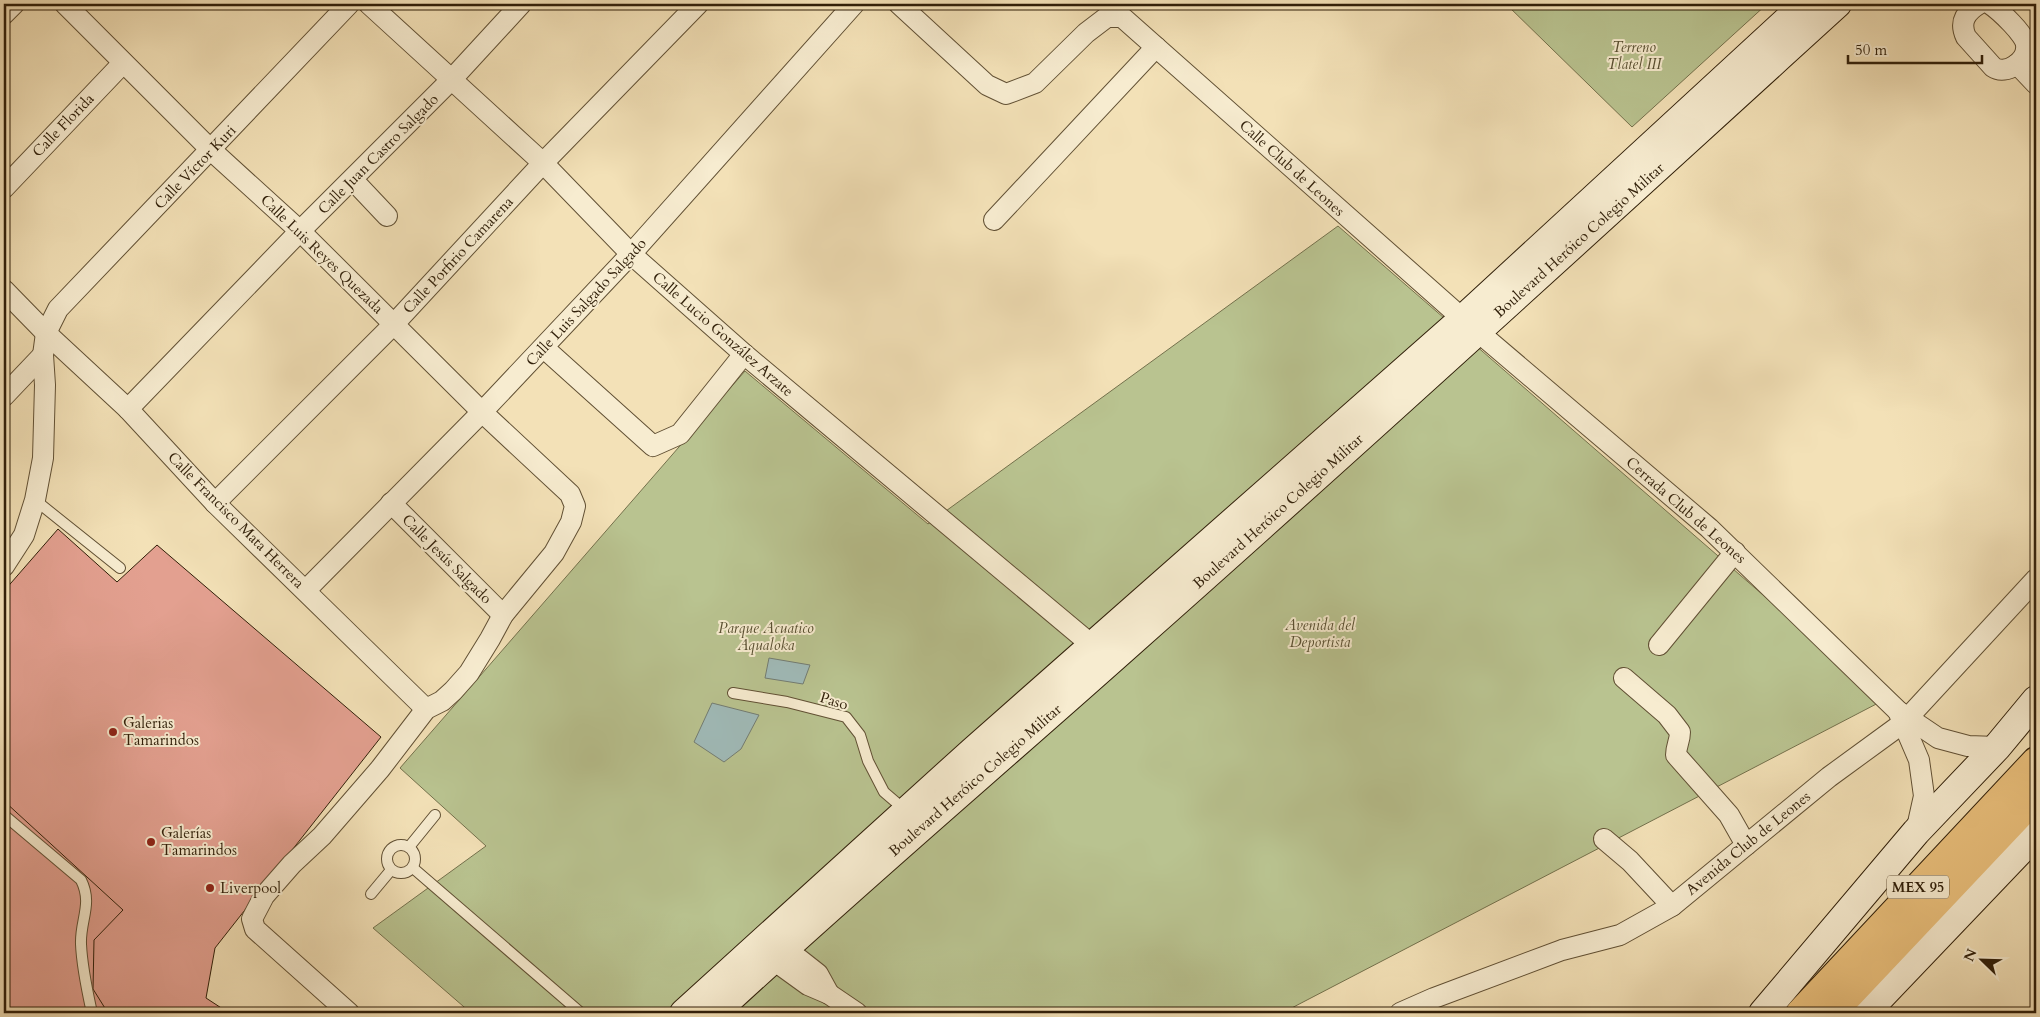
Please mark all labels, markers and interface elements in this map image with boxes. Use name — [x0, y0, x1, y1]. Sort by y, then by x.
scale bar — [1848, 32, 1981, 64]
park label: Terreno Tlatel III — [1607, 37, 1662, 74]
text: 50 m — [1855, 40, 1887, 60]
street label: Calle Florida — [28, 89, 99, 161]
street label: Calle Juan Castro Salgado — [313, 89, 443, 219]
street label: Calle Club de Leones — [1235, 115, 1349, 221]
street label: Calle Víctor Kuri — [150, 121, 240, 213]
street label: Boulevard Heróico Colegio Militar — [1489, 158, 1669, 322]
street label: Calle Luis Reyes Quezada — [256, 190, 388, 318]
street label: Calle Porfirio Camarena — [398, 192, 518, 318]
street label: Calle Luis Salgado Salgado — [521, 234, 651, 370]
street label: Calle Lucio González Arzate — [648, 267, 798, 401]
street label: Boulevard Heróico Colegio Militar — [1188, 429, 1368, 593]
street label: Calle Francisco Mata Herrera — [163, 447, 309, 593]
street label: Cerrada Club de Leones — [1622, 452, 1750, 568]
street label: Calle Jesús Salgado — [398, 510, 496, 608]
park label: Avenida del Deportista — [1284, 615, 1356, 652]
park label: Parque Acuatico Aqualoka — [718, 618, 814, 655]
street label: Paso — [817, 687, 851, 715]
street label: Boulevard Heróico Colegio Militar — [884, 699, 1066, 861]
place label: Galerias Tamarindos — [123, 713, 199, 750]
marker: Galerias Tamarindos — [107, 726, 119, 738]
street label: Avenida Club de Leones — [1681, 786, 1815, 900]
place label: Galerías Tamarindos — [161, 823, 237, 860]
marker: Galerías Tamarindos — [145, 836, 157, 848]
road number: MEX 95 — [1887, 876, 1949, 899]
place label: Liverpool — [220, 878, 281, 898]
marker: Liverpool — [204, 882, 216, 894]
north arrow — [1958, 934, 2008, 984]
text: N — [1959, 946, 1982, 964]

